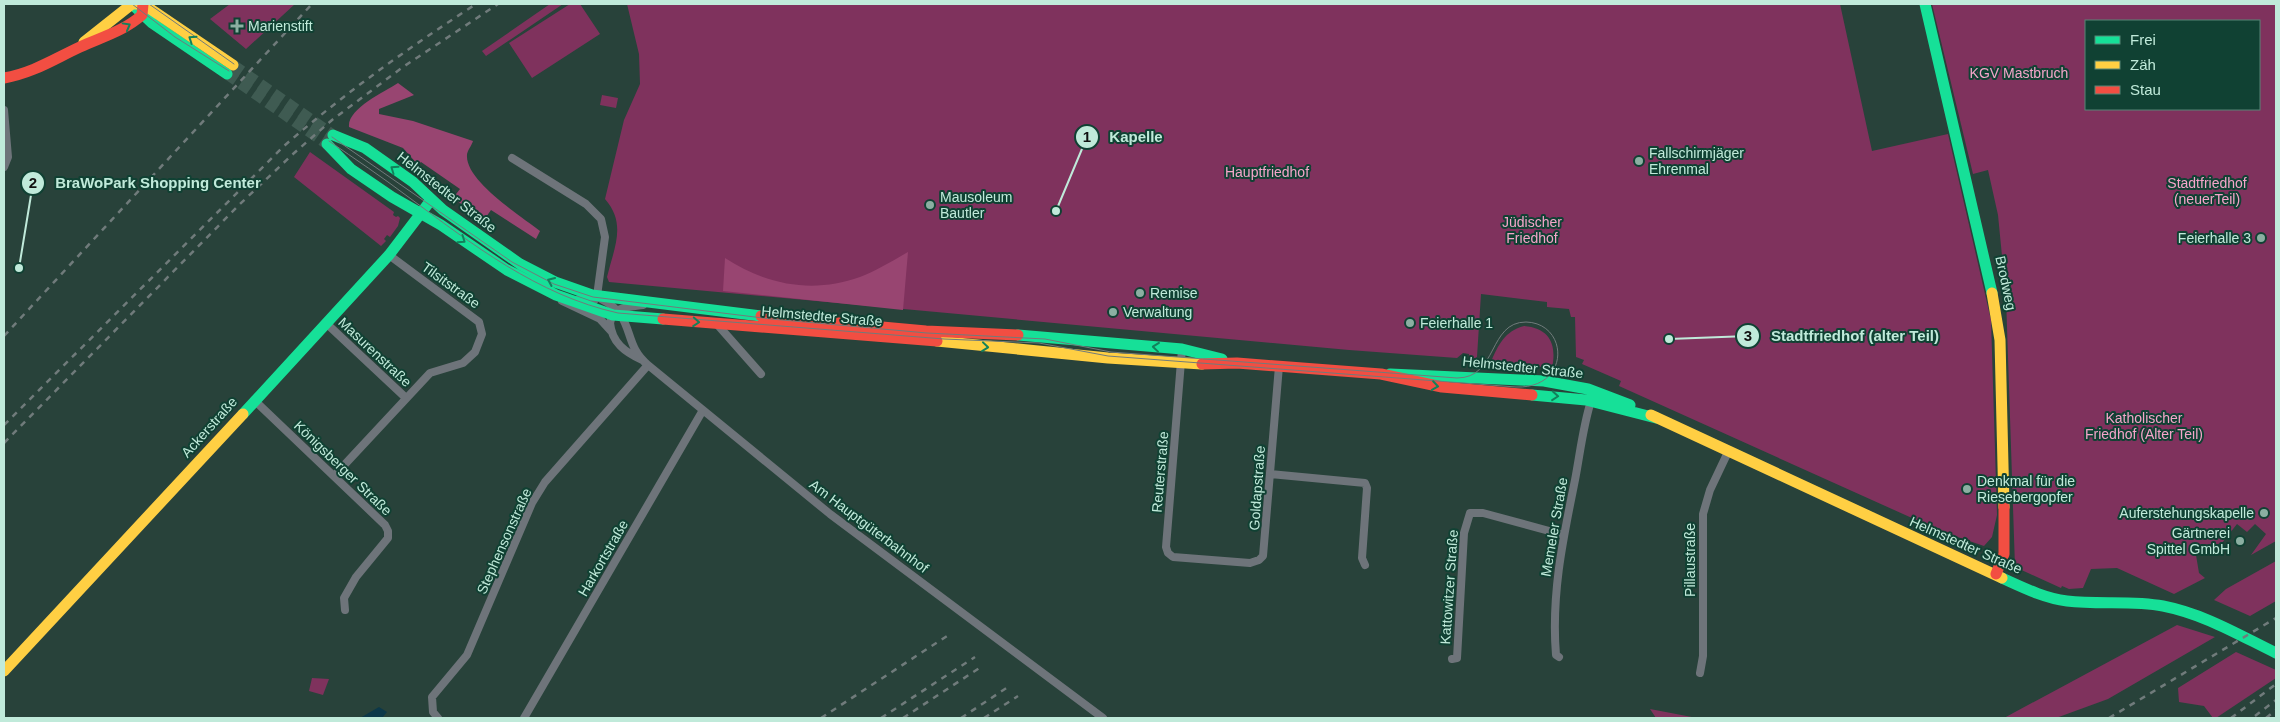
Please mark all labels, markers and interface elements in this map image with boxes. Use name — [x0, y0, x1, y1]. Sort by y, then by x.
place label: Marienstift — [248, 18, 313, 34]
marker: Marienstift — [230, 19, 244, 33]
legend — [2085, 20, 2260, 110]
one-way arrow — [122, 22, 131, 32]
text: Frei — [2130, 31, 2156, 48]
one-way arrow — [188, 35, 197, 45]
text: Zäh — [2130, 56, 2156, 73]
park label: KGV Mastbruch — [1970, 65, 2068, 81]
text: Stau — [2130, 81, 2161, 98]
callout: Kapelle — [1075, 122, 1173, 152]
text: 1 — [1083, 128, 1091, 145]
text: Kapelle — [1109, 128, 1163, 145]
place label: Fallschirmjäger Ehrenmal — [1649, 145, 1744, 177]
street label: Helmstedter Straße — [394, 148, 500, 236]
marker: Fallschirmjäger Ehrenmal — [1633, 155, 1645, 167]
park label: Hauptfriedhof — [1225, 164, 1309, 180]
one-way arrow — [390, 166, 400, 175]
callout: BraWoPark Shopping Center — [20, 168, 271, 198]
text: 2 — [29, 174, 37, 191]
text: BraWoPark Shopping Center — [55, 174, 261, 191]
park label: Stadtfriedhof (neuerTeil) — [2167, 175, 2247, 207]
place label: Mausoleum Bautler — [940, 189, 1012, 221]
marker: Mausoleum Bautler — [924, 199, 936, 211]
park label: Jüdischer Friedhof — [1502, 214, 1562, 246]
place label: Feierhalle 3 — [2178, 230, 2251, 246]
marker: Feierhalle 3 — [2255, 232, 2267, 244]
one-way arrow — [456, 234, 466, 243]
street label: Brodweg — [1992, 254, 2020, 312]
street label: Tilsitstraße — [419, 259, 483, 312]
one-way arrow — [547, 276, 556, 287]
place label: Remise — [1150, 285, 1198, 301]
marker: Remise — [1134, 287, 1146, 299]
street label: Helmstedter Straße — [761, 303, 883, 329]
place label: Verwaltung — [1123, 304, 1192, 320]
marker: Verwaltung — [1107, 306, 1119, 318]
street label: Masurenstraße — [335, 314, 415, 390]
place label: Feierhalle 1 — [1420, 315, 1493, 331]
one-way arrow — [692, 316, 700, 327]
marker: Feierhalle 1 — [1404, 317, 1416, 329]
callout: Stadtfriedhof (alter Teil) — [1736, 321, 1949, 351]
text: 3 — [1744, 327, 1752, 344]
text: Stadtfriedhof (alter Teil) — [1771, 327, 1939, 344]
one-way arrow — [982, 341, 990, 352]
one-way arrow — [1151, 342, 1159, 353]
street label: Helmstedter Straße — [1462, 353, 1584, 381]
one-way arrow — [1431, 380, 1439, 391]
one-way arrow — [1551, 390, 1559, 401]
street label: Ackerstraße — [178, 393, 240, 460]
park label: Katholischer Friedhof (Alter Teil) — [2085, 410, 2203, 442]
street label: Königsberger Straße — [291, 417, 395, 519]
street label: Reuterstraße — [1148, 430, 1172, 513]
street label: Goldapstraße — [1246, 445, 1268, 531]
place label: Denkmal für die Riesebergopfer — [1977, 473, 2075, 505]
street label: Am Hauptgüterbahnhof — [806, 476, 932, 576]
street label: Memeler Straße — [1537, 476, 1571, 578]
marker: Denkmal für die Riesebergopfer — [1961, 483, 1973, 495]
street label: Stephensonstraße — [473, 485, 535, 597]
place label: Auferstehungskapelle — [2119, 505, 2254, 521]
marker: Auferstehungskapelle — [2258, 507, 2270, 519]
street label: Helmstedter Straße — [1907, 513, 2025, 577]
street label: Harkortstraße — [575, 517, 631, 599]
street label: Pillaustraße — [1682, 523, 1698, 597]
place label: Gärtnerei Spittel GmbH — [2147, 525, 2230, 557]
street label: Kattowitzer Straße — [1437, 529, 1461, 645]
marker: Gärtnerei Spittel GmbH — [2234, 535, 2246, 547]

